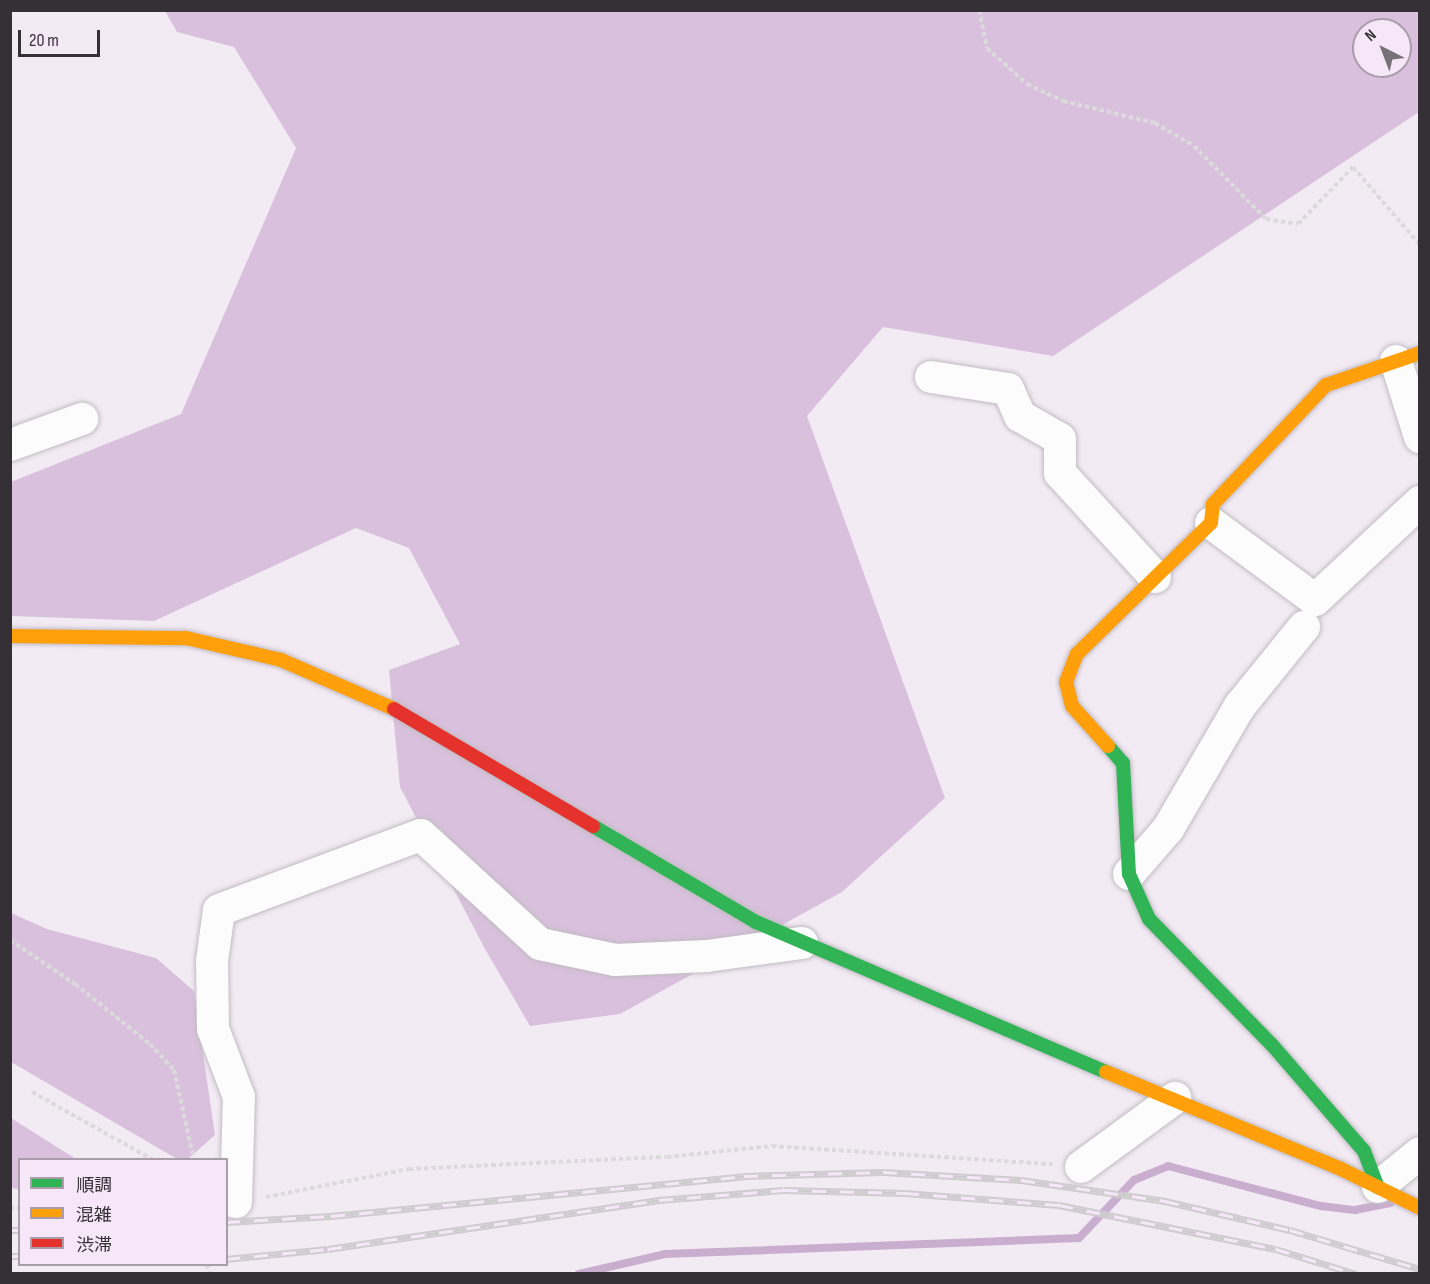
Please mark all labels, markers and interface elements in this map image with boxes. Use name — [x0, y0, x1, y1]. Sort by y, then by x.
scale bar — [21, 18, 104, 56]
north arrow — [1352, 18, 1412, 78]
text: N — [1361, 26, 1380, 46]
text: 20 m — [29, 30, 59, 51]
legend — [18, 1158, 228, 1266]
text: 順調 — [76, 1175, 112, 1196]
text: 混雑 — [76, 1205, 112, 1226]
text: 渋滞 — [76, 1235, 112, 1256]

